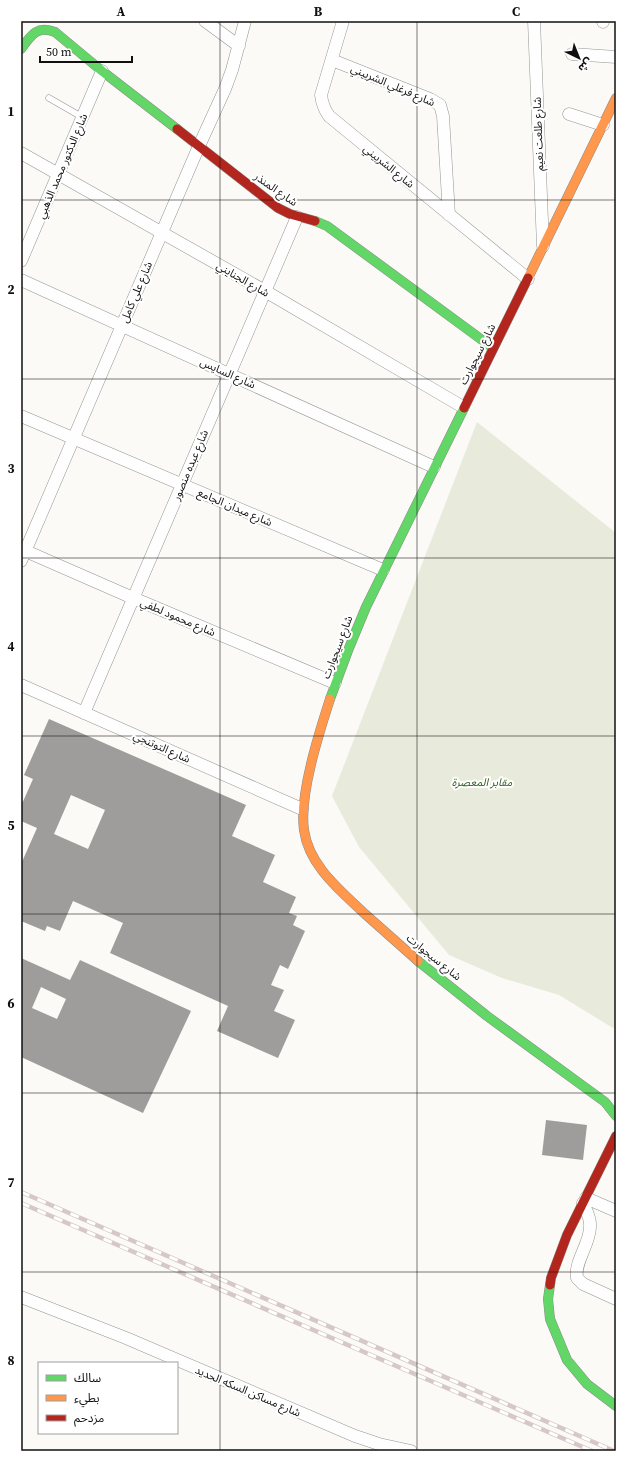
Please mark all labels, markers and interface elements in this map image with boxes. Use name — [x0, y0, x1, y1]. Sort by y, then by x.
text: A — [117, 3, 126, 20]
text: B — [314, 3, 323, 20]
text: C — [512, 3, 520, 20]
scale bar — [40, 38, 132, 64]
north arrow — [559, 38, 599, 78]
text: 50 m — [46, 44, 72, 60]
text: ش — [575, 54, 596, 76]
street label: شارع فرغلي الشربيني — [348, 61, 438, 112]
street label: شارع طلعت نعيم — [530, 96, 548, 171]
text: 1 — [7, 103, 15, 120]
street label: شارع الدكتور محمد الذهبي — [34, 111, 93, 222]
street label: شارع الشربيني — [359, 141, 418, 193]
street label: شارع المنذر — [250, 168, 301, 210]
street label: شارع الجنايني — [213, 258, 272, 302]
street label: شارع علي كامل — [117, 259, 158, 326]
text: 2 — [7, 281, 15, 298]
street label: شارع سيجوارت — [456, 321, 499, 387]
street label: شارع السايس — [198, 355, 258, 393]
street label: شارع عبده منصور — [168, 427, 212, 504]
text: 3 — [7, 460, 15, 477]
street label: شارع ميدان الجامع — [195, 485, 275, 530]
street label: شارع محمود لطفي — [137, 595, 218, 642]
street label: شارع سيجوارت — [319, 613, 357, 681]
text: 4 — [7, 638, 15, 655]
street label: شارع التوتنجي — [130, 728, 193, 768]
park label: مقابر المعصرة — [452, 775, 513, 790]
text: 5 — [7, 817, 15, 834]
street label: شارع سيجوارت — [403, 931, 465, 984]
text: 6 — [7, 995, 15, 1012]
text: 7 — [7, 1174, 15, 1191]
text: 8 — [7, 1352, 15, 1369]
legend — [38, 1362, 178, 1434]
street label: شارع مساكن السكه الحديد — [193, 1362, 303, 1421]
text: سالك — [74, 1370, 101, 1386]
text: بطيء — [74, 1390, 100, 1408]
text: مزدحم — [74, 1410, 104, 1427]

